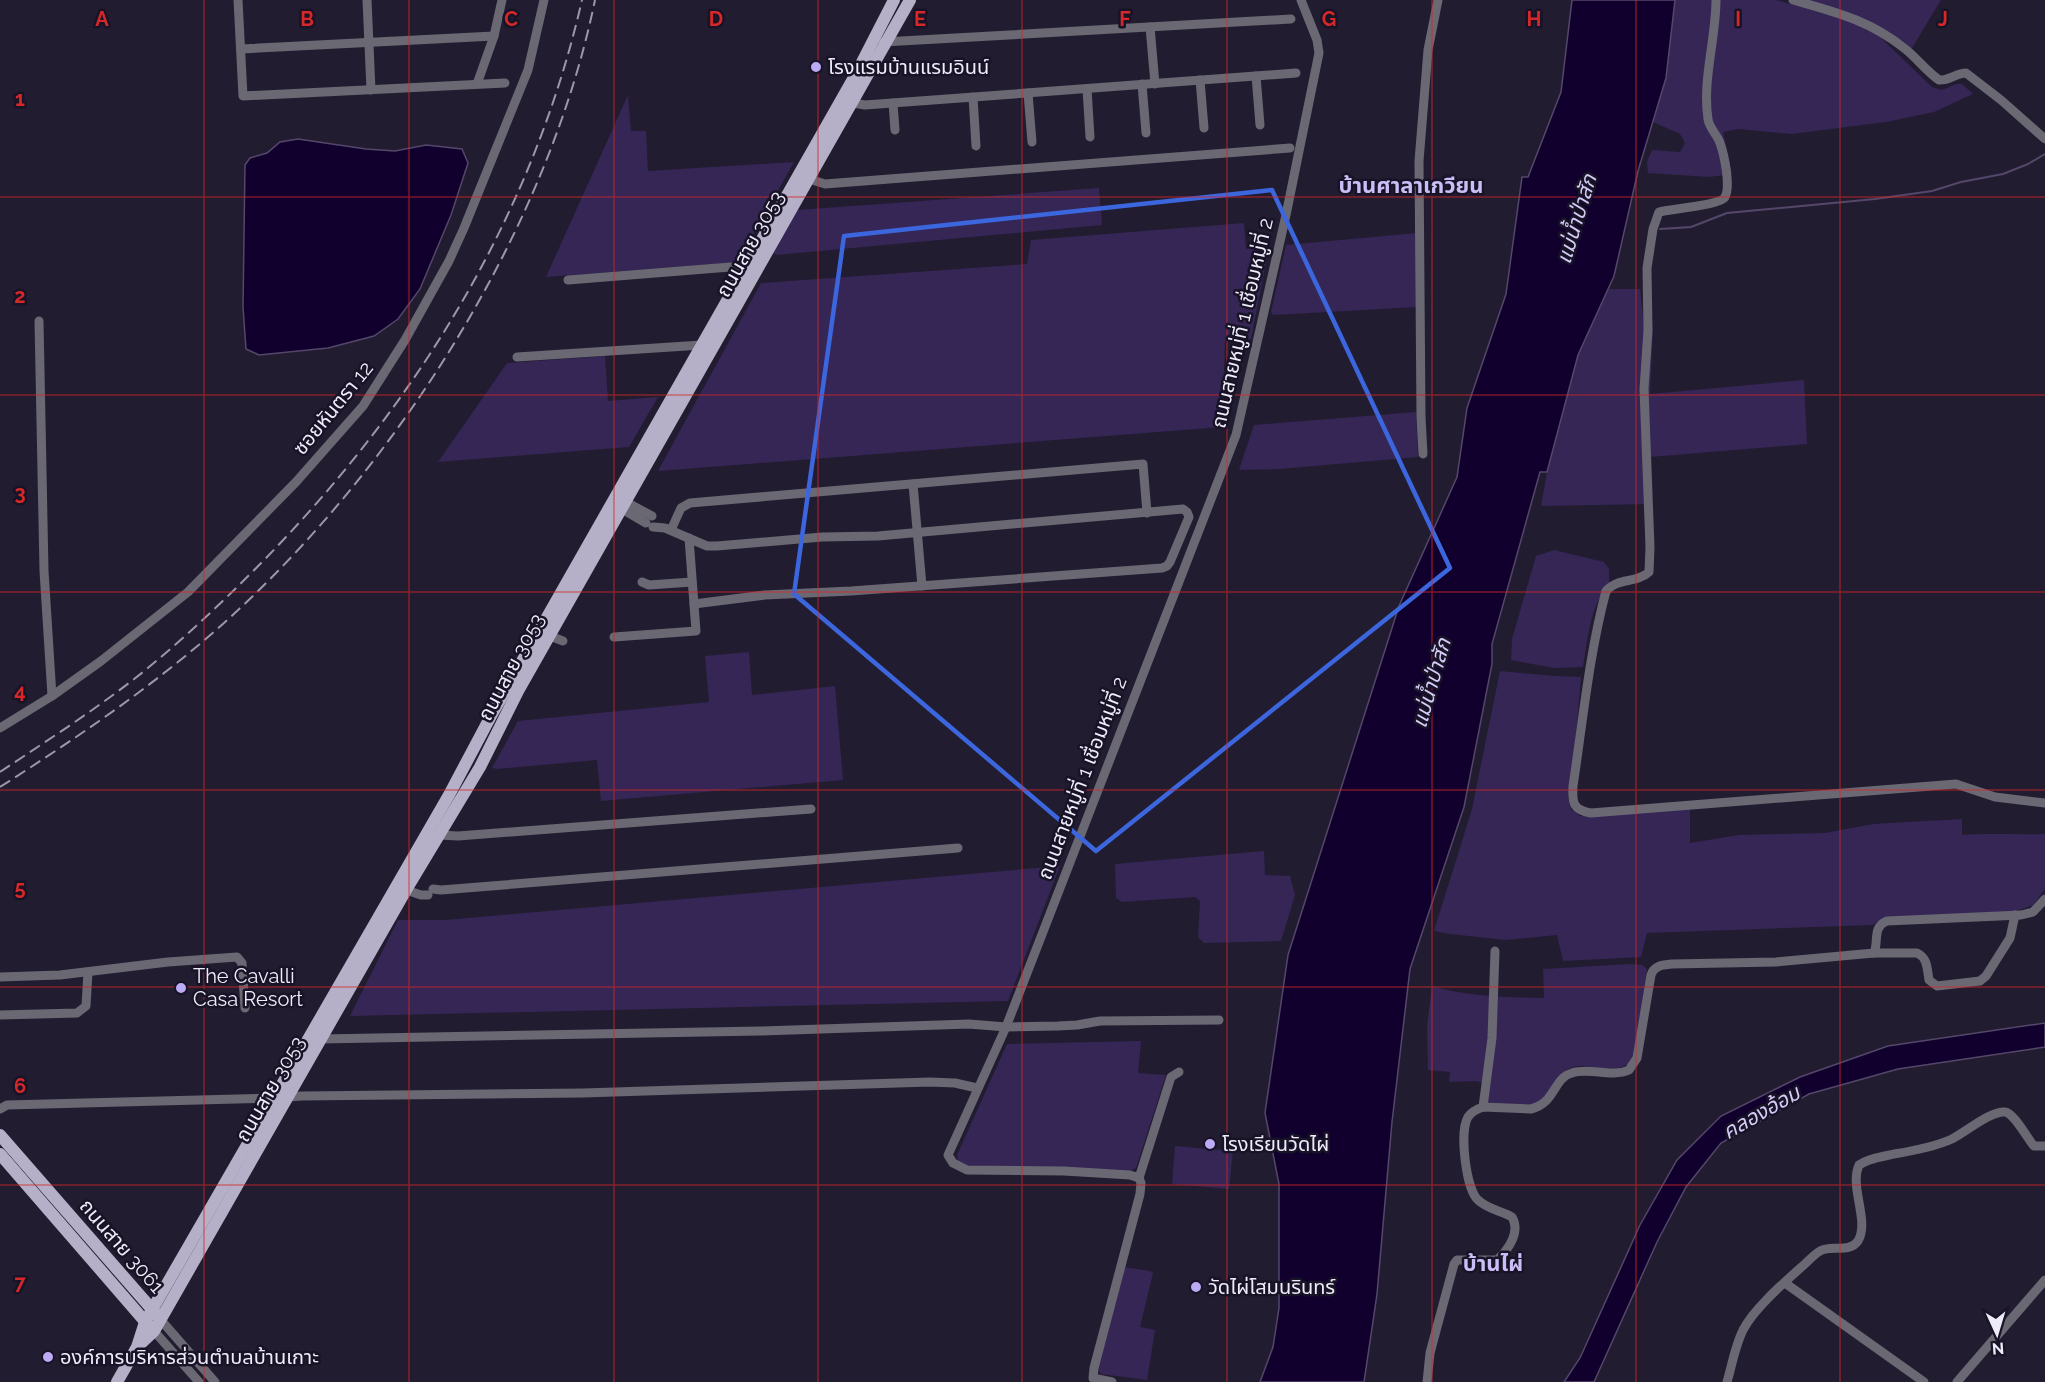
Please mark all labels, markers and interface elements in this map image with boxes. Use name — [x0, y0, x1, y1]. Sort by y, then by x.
text: A — [95, 7, 109, 31]
text: B — [300, 7, 314, 31]
text: C — [504, 7, 518, 31]
text: D — [709, 7, 723, 31]
text: E — [914, 7, 926, 31]
text: F — [1119, 7, 1131, 31]
text: G — [1322, 7, 1336, 31]
text: H — [1527, 7, 1541, 31]
text: I — [1735, 7, 1741, 31]
text: J — [1938, 7, 1948, 31]
place label: โรงแรมบ้านแรมอินน์ — [828, 55, 989, 79]
marker: โรงแรมบ้านแรมอินน์ — [809, 60, 823, 74]
text: 1 — [15, 87, 25, 111]
water label: แม่น้ำป่าสัก — [1549, 169, 1602, 267]
district label: บ้านศาลาเกวียน — [1339, 172, 1483, 198]
street label: ถนนสาย 3053 — [711, 187, 789, 301]
street label: ถนนสายหมู่ที่ 1 เชื่อมหมู่ที่ 2 — [1204, 215, 1279, 431]
text: 2 — [14, 284, 26, 308]
street label: ซอยหันตรา 12 — [288, 356, 378, 460]
text: 3 — [14, 481, 26, 505]
street label: ถนนสาย 3053 — [473, 609, 549, 725]
water label: แม่น้ำป่าสัก — [1404, 633, 1456, 731]
street label: ถนนสายหมู่ที่ 1 เชื่อมหมู่ที่ 2 — [1030, 673, 1133, 883]
text: 4 — [14, 679, 26, 703]
text: 5 — [14, 876, 26, 900]
place label: The Cavalli Casa Resort — [193, 964, 303, 1011]
marker: The Cavalli Casa Resort — [174, 981, 188, 995]
street label: ถนนสาย 3053 — [230, 1032, 310, 1146]
text: 6 — [14, 1074, 26, 1098]
water label: คลองอ้อม — [1718, 1079, 1806, 1144]
place label: โรงเรียนวัดไผ่ — [1222, 1132, 1329, 1156]
marker: โรงเรียนวัดไผ่ — [1203, 1137, 1217, 1151]
street label: ถนนสาย 3061 — [75, 1194, 170, 1298]
district label: บ้านไผ่ — [1463, 1250, 1523, 1276]
text: 7 — [14, 1271, 26, 1295]
place label: วัดไผ่โสมนรินทร์ — [1208, 1275, 1336, 1299]
marker: วัดไผ่โสมนรินทร์ — [1189, 1280, 1203, 1294]
north arrow — [1967, 1304, 2027, 1364]
text: N — [1991, 1339, 2005, 1358]
place label: องค์การบริหารส่วนตำบลบ้านเกาะ — [60, 1345, 319, 1369]
marker: องค์การบริหารส่วนตำบลบ้านเกาะ — [41, 1350, 55, 1364]

